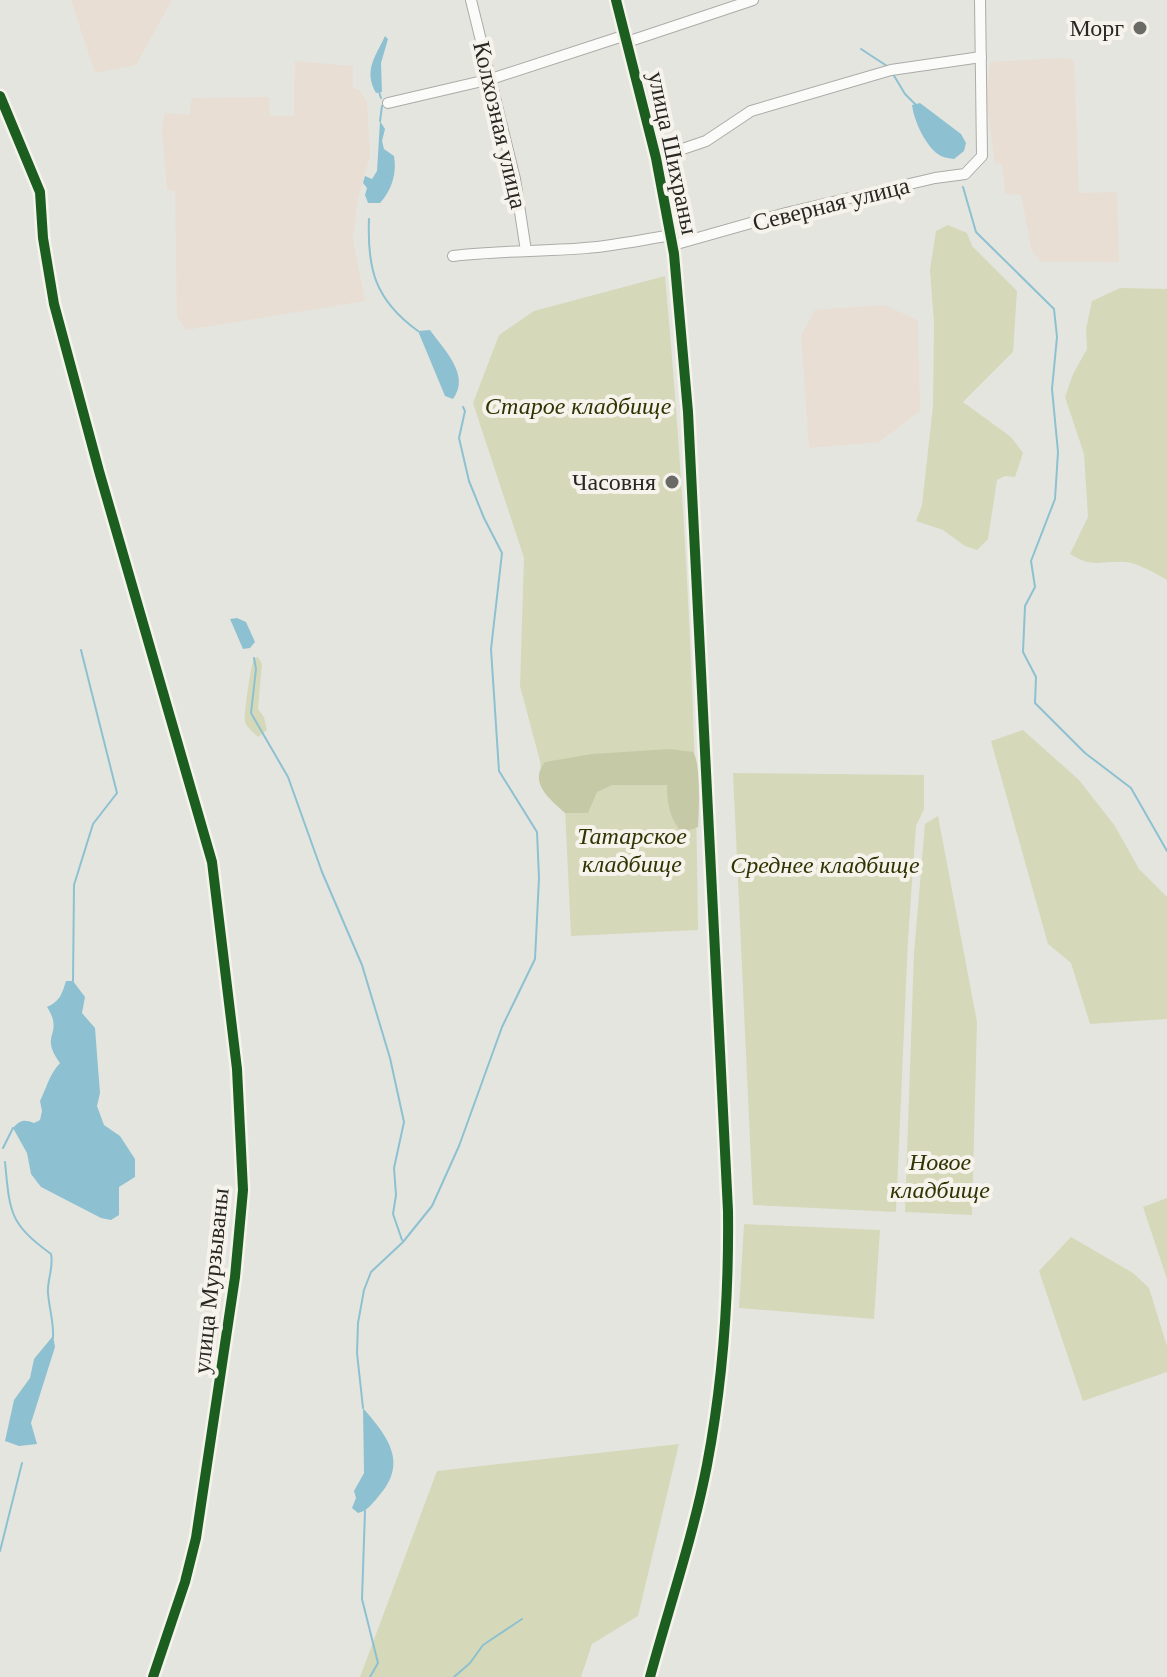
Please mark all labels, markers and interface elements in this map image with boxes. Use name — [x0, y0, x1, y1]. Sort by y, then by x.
place label: Морг — [1069, 15, 1124, 41]
marker: Морг — [1131, 19, 1149, 37]
street label: Колхозная улица — [468, 39, 532, 211]
street label: улица Шихраны — [643, 69, 703, 237]
street label: Северная улица — [750, 172, 912, 236]
park label: Старое кладбище — [485, 393, 672, 419]
place label: Часовня — [572, 469, 656, 495]
marker: Часовня — [663, 473, 681, 491]
park label: Татарское кладбище — [577, 823, 687, 877]
park label: Среднее кладбище — [730, 852, 920, 878]
park label: Новое кладбище — [890, 1149, 990, 1203]
street label: улица Мурзываны — [188, 1187, 234, 1375]

